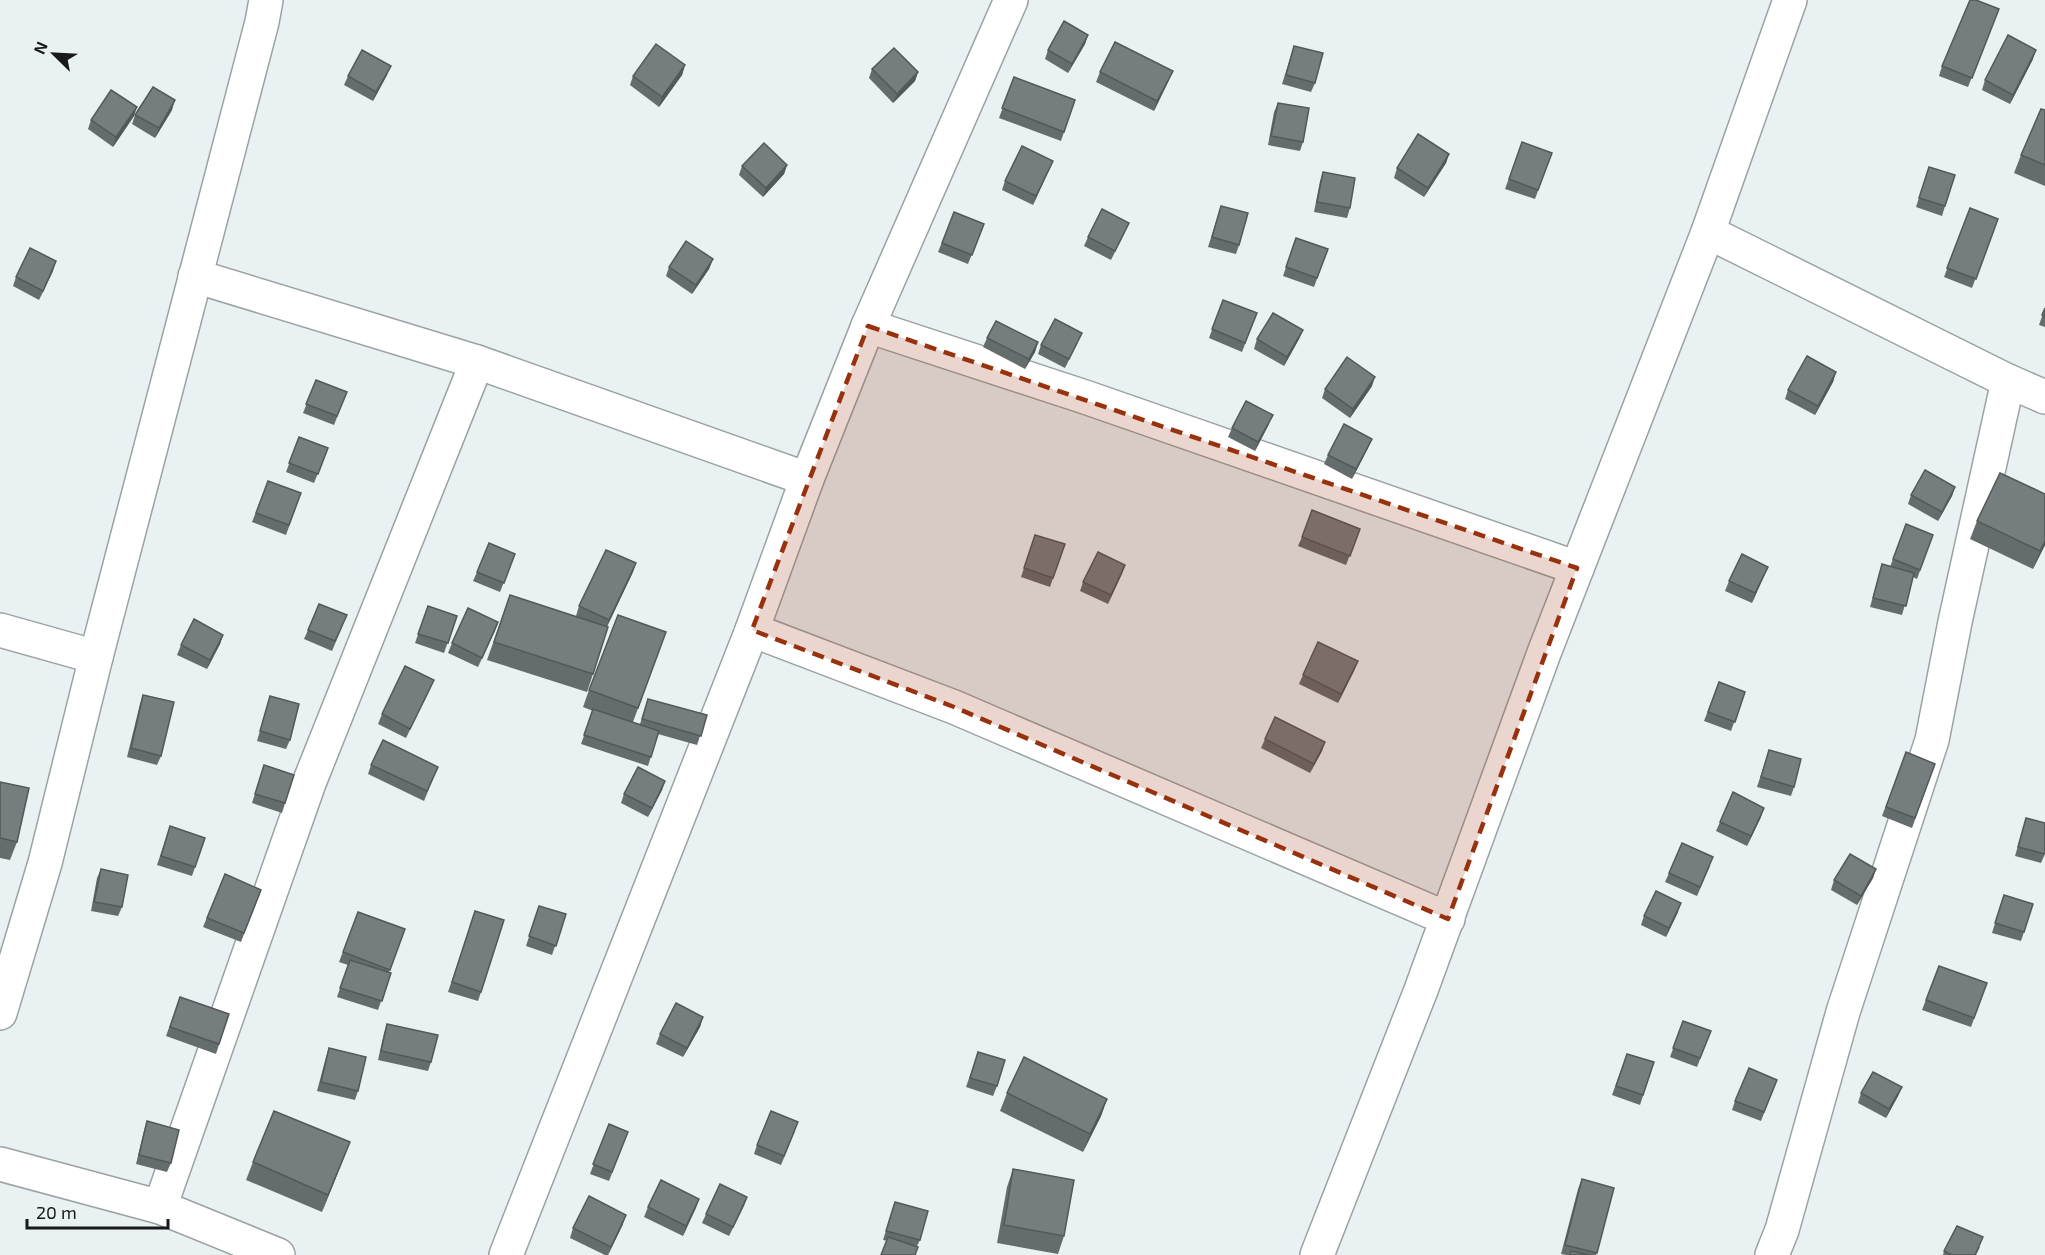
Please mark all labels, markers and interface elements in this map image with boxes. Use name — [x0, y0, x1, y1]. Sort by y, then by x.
north arrow — [24, 24, 84, 84]
text: N — [29, 39, 51, 57]
scale bar — [27, 1192, 168, 1230]
text: 20 m — [36, 1201, 77, 1223]

